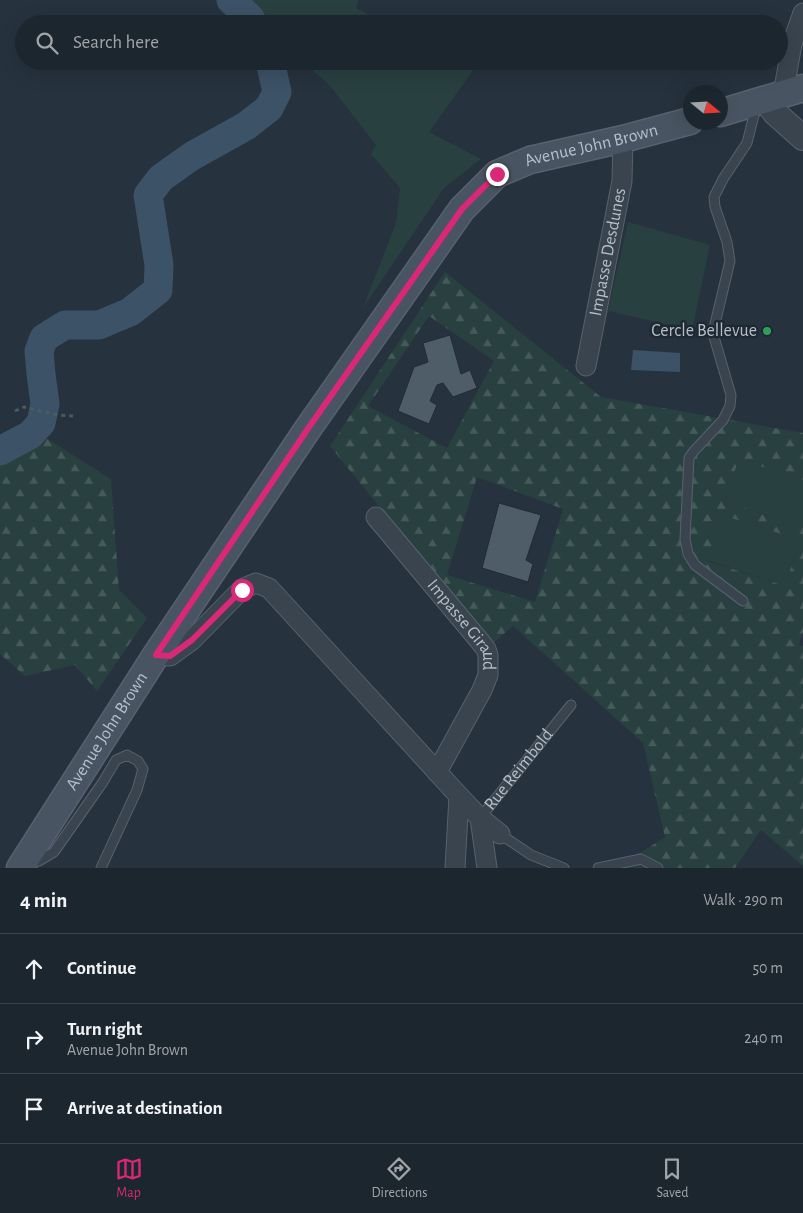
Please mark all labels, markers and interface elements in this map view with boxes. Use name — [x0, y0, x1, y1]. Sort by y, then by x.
search box — [15, 15, 788, 70]
icon: search — [33, 29, 61, 57]
text: Search here — [73, 33, 159, 52]
north arrow — [683, 85, 728, 130]
street label: Avenue John Brown — [522, 121, 660, 170]
route end — [486, 163, 509, 186]
street label: Impasse Desdunes — [587, 186, 629, 318]
place label: Cercle Bellevue — [651, 322, 757, 340]
marker: Cercle Bellevue — [761, 325, 773, 337]
street label: Impasse Giraud — [423, 576, 497, 670]
route start — [231, 579, 254, 602]
street label: Avenue John Brown — [63, 669, 151, 794]
street label: Rue Reimbold — [481, 726, 557, 814]
text: 4 min — [20, 890, 67, 911]
text: Walk · 290 m — [703, 892, 783, 908]
icon: ahead — [20, 955, 48, 983]
text: Continue — [67, 959, 136, 978]
text: 50 m — [752, 960, 783, 976]
text: Turn right — [67, 1020, 142, 1039]
icon: right — [20, 1025, 48, 1053]
text: 240 m — [744, 1030, 783, 1046]
text: Avenue John Brown — [67, 1042, 188, 1058]
icon: arrive — [20, 1095, 48, 1123]
text: Arrive at destination — [67, 1099, 223, 1118]
tab: Map — [115, 1155, 143, 1202]
tab: Directions — [372, 1155, 427, 1202]
tab: Saved — [656, 1155, 688, 1202]

